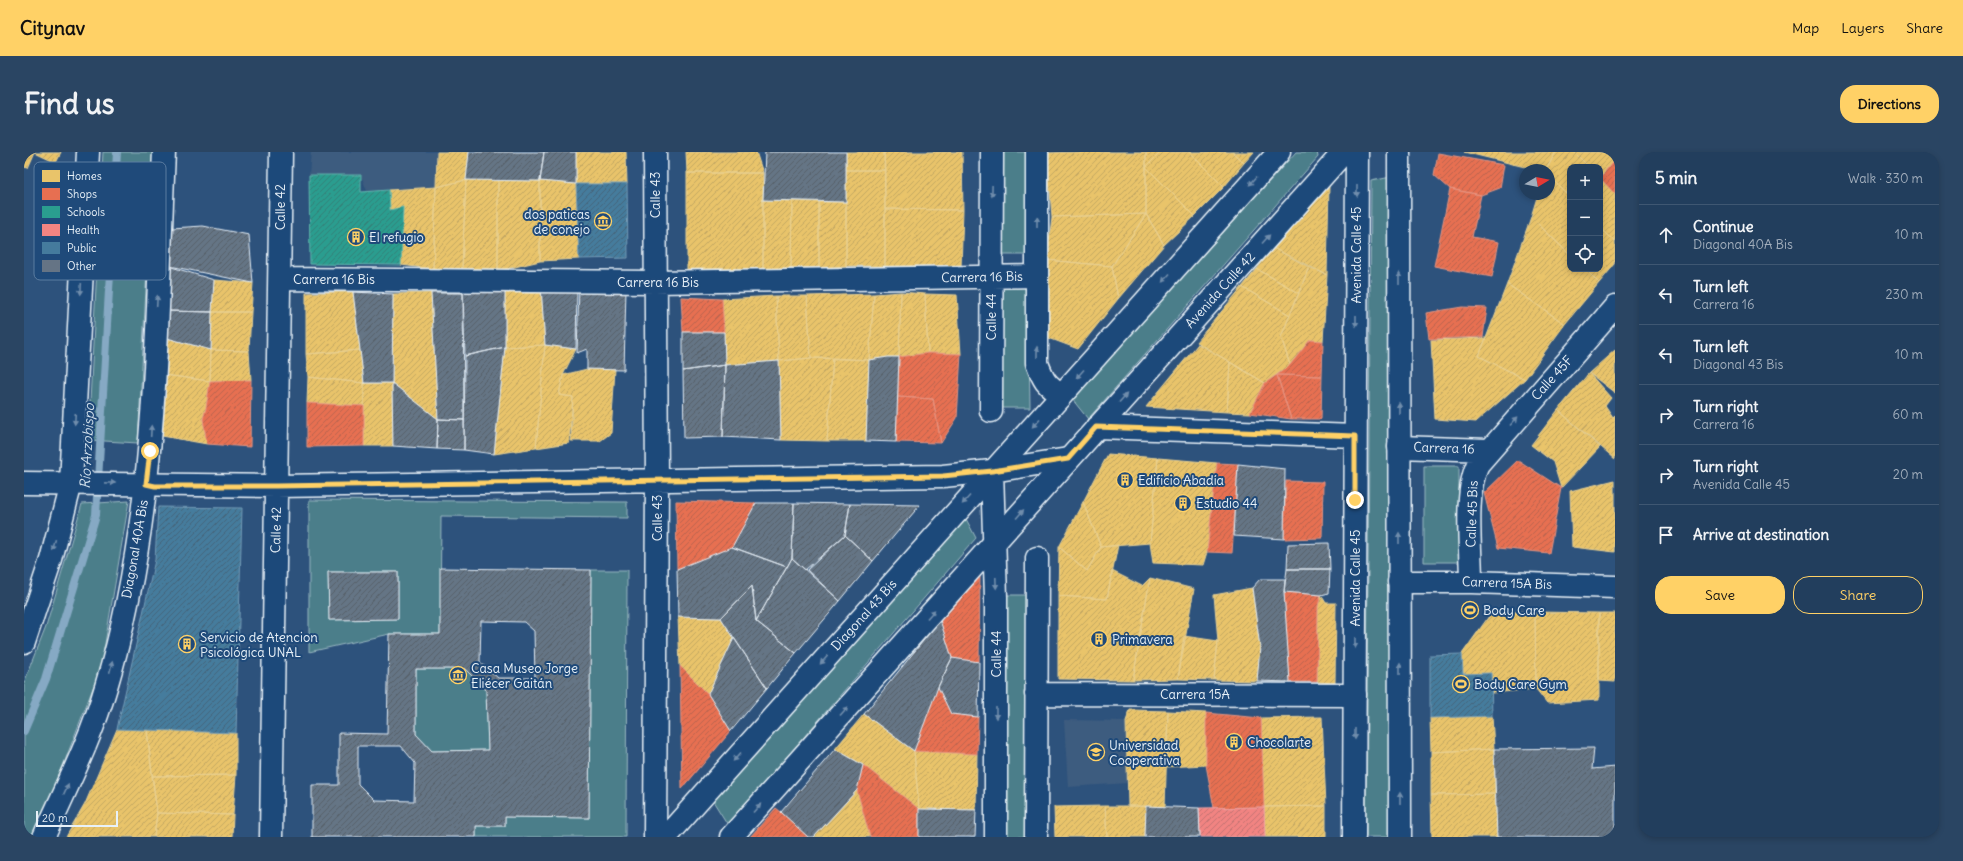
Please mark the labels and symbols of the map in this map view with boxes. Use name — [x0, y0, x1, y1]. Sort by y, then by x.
legend — [34, 162, 166, 280]
north arrow — [1519, 164, 1555, 200]
text: Homes — [67, 169, 102, 183]
street label: Calle 43 — [647, 172, 664, 218]
one-way arrow — [1249, 176, 1258, 186]
street label: Calle 42 — [272, 184, 289, 230]
one-way arrow — [988, 185, 995, 197]
one-way arrow — [1354, 185, 1360, 198]
text: Shops — [67, 187, 97, 201]
text: Schools — [67, 205, 105, 219]
place label: dos paticas de conejo — [524, 206, 590, 238]
street label: Avenida Calle 45 — [1348, 207, 1365, 303]
museum icon: dos paticas de conejo — [593, 211, 613, 231]
one-way arrow — [1034, 215, 1040, 228]
text: Health — [67, 223, 100, 237]
building icon: El refugio — [346, 227, 366, 247]
place label: El refugio — [369, 229, 424, 246]
one-way arrow — [1261, 234, 1270, 244]
text: Public — [67, 241, 97, 255]
street label: Avenida Calle 42 — [1181, 248, 1259, 332]
text: Other — [67, 259, 96, 273]
street label: Carrera 16 Bis — [941, 268, 1023, 286]
street label: Carrera 16 Bis — [293, 271, 375, 288]
one-way arrow — [1396, 271, 1402, 284]
one-way arrow — [1162, 272, 1171, 283]
street label: Carrera 16 Bis — [617, 274, 699, 291]
one-way arrow — [78, 283, 85, 295]
street label: Calle 44 — [983, 294, 1000, 340]
one-way arrow — [154, 295, 161, 307]
one-way arrow — [1353, 315, 1359, 328]
one-way arrow — [1034, 345, 1040, 358]
street label: Calle 45F — [1528, 352, 1577, 404]
one-way arrow — [1075, 369, 1084, 380]
one-way arrow — [1118, 393, 1127, 403]
one-way arrow — [1396, 401, 1402, 414]
water label: Río Arzobispo — [76, 402, 98, 489]
one-way arrow — [72, 413, 78, 426]
one-way arrow — [1510, 415, 1519, 426]
one-way arrow — [1031, 418, 1041, 428]
one-way arrow — [148, 425, 155, 437]
street label: Carrera 16 — [1413, 438, 1475, 458]
route start — [141, 442, 159, 460]
building icon: Edificio Abadía — [1115, 470, 1135, 490]
place label: Edificio Abadía — [1138, 472, 1224, 489]
one-way arrow — [104, 480, 116, 487]
street label: Calle 45 Bis — [1462, 480, 1482, 548]
route end — [1346, 491, 1364, 509]
building icon: Estudio 44 — [1173, 493, 1193, 513]
street label: Calle 43 — [649, 495, 666, 541]
one-way arrow — [961, 495, 971, 505]
place label: Estudio 44 — [1196, 495, 1257, 512]
street label: Diagonal 40A Bis — [118, 498, 152, 600]
street label: Calle 42 — [267, 507, 285, 553]
one-way arrow — [1016, 509, 1025, 520]
street label: Avenida Calle 45 — [1347, 530, 1364, 626]
one-way arrow — [1396, 531, 1402, 544]
one-way arrow — [51, 540, 57, 553]
street label: Carrera 15A Bis — [1462, 573, 1552, 593]
street label: Diagonal 43 Bis — [827, 576, 901, 654]
one-way arrow — [992, 577, 999, 589]
sports icon: Body Care — [1460, 600, 1480, 620]
place label: Body Care — [1483, 602, 1545, 619]
one-way arrow — [926, 609, 936, 619]
place label: Servicio de Atencion Psicológica UNAL — [200, 629, 318, 661]
building icon: Primavera — [1089, 629, 1109, 649]
street label: Calle 44 — [988, 631, 1005, 677]
place label: Primavera — [1112, 631, 1173, 648]
building icon: Servicio de Atencion Psicológica UNAL — [177, 634, 197, 654]
one-way arrow — [1352, 637, 1358, 650]
one-way arrow — [819, 655, 828, 665]
place label: Casa Museo Jorge Eliécer Gaitán — [471, 660, 578, 692]
one-way arrow — [108, 661, 114, 673]
one-way arrow — [1397, 661, 1403, 674]
museum icon: Casa Museo Jorge Eliécer Gaitán — [448, 665, 468, 685]
sports icon: Body Care Gym — [1451, 674, 1471, 694]
place label: Body Care Gym — [1474, 676, 1567, 693]
street label: Carrera 15A — [1160, 686, 1230, 703]
one-way arrow — [839, 706, 849, 716]
one-way arrow — [993, 707, 999, 720]
one-way arrow — [1352, 728, 1358, 741]
building icon: Chocolarte — [1224, 732, 1244, 752]
place label: Chocolarte — [1247, 734, 1311, 751]
place label: Universidad Cooperativa — [1109, 737, 1180, 769]
school or university icon: Universidad Cooperativa — [1086, 742, 1106, 762]
one-way arrow — [733, 752, 742, 762]
one-way arrow — [63, 783, 69, 794]
one-way arrow — [1397, 791, 1403, 804]
one-way arrow — [753, 803, 762, 813]
scale bar — [36, 809, 118, 828]

